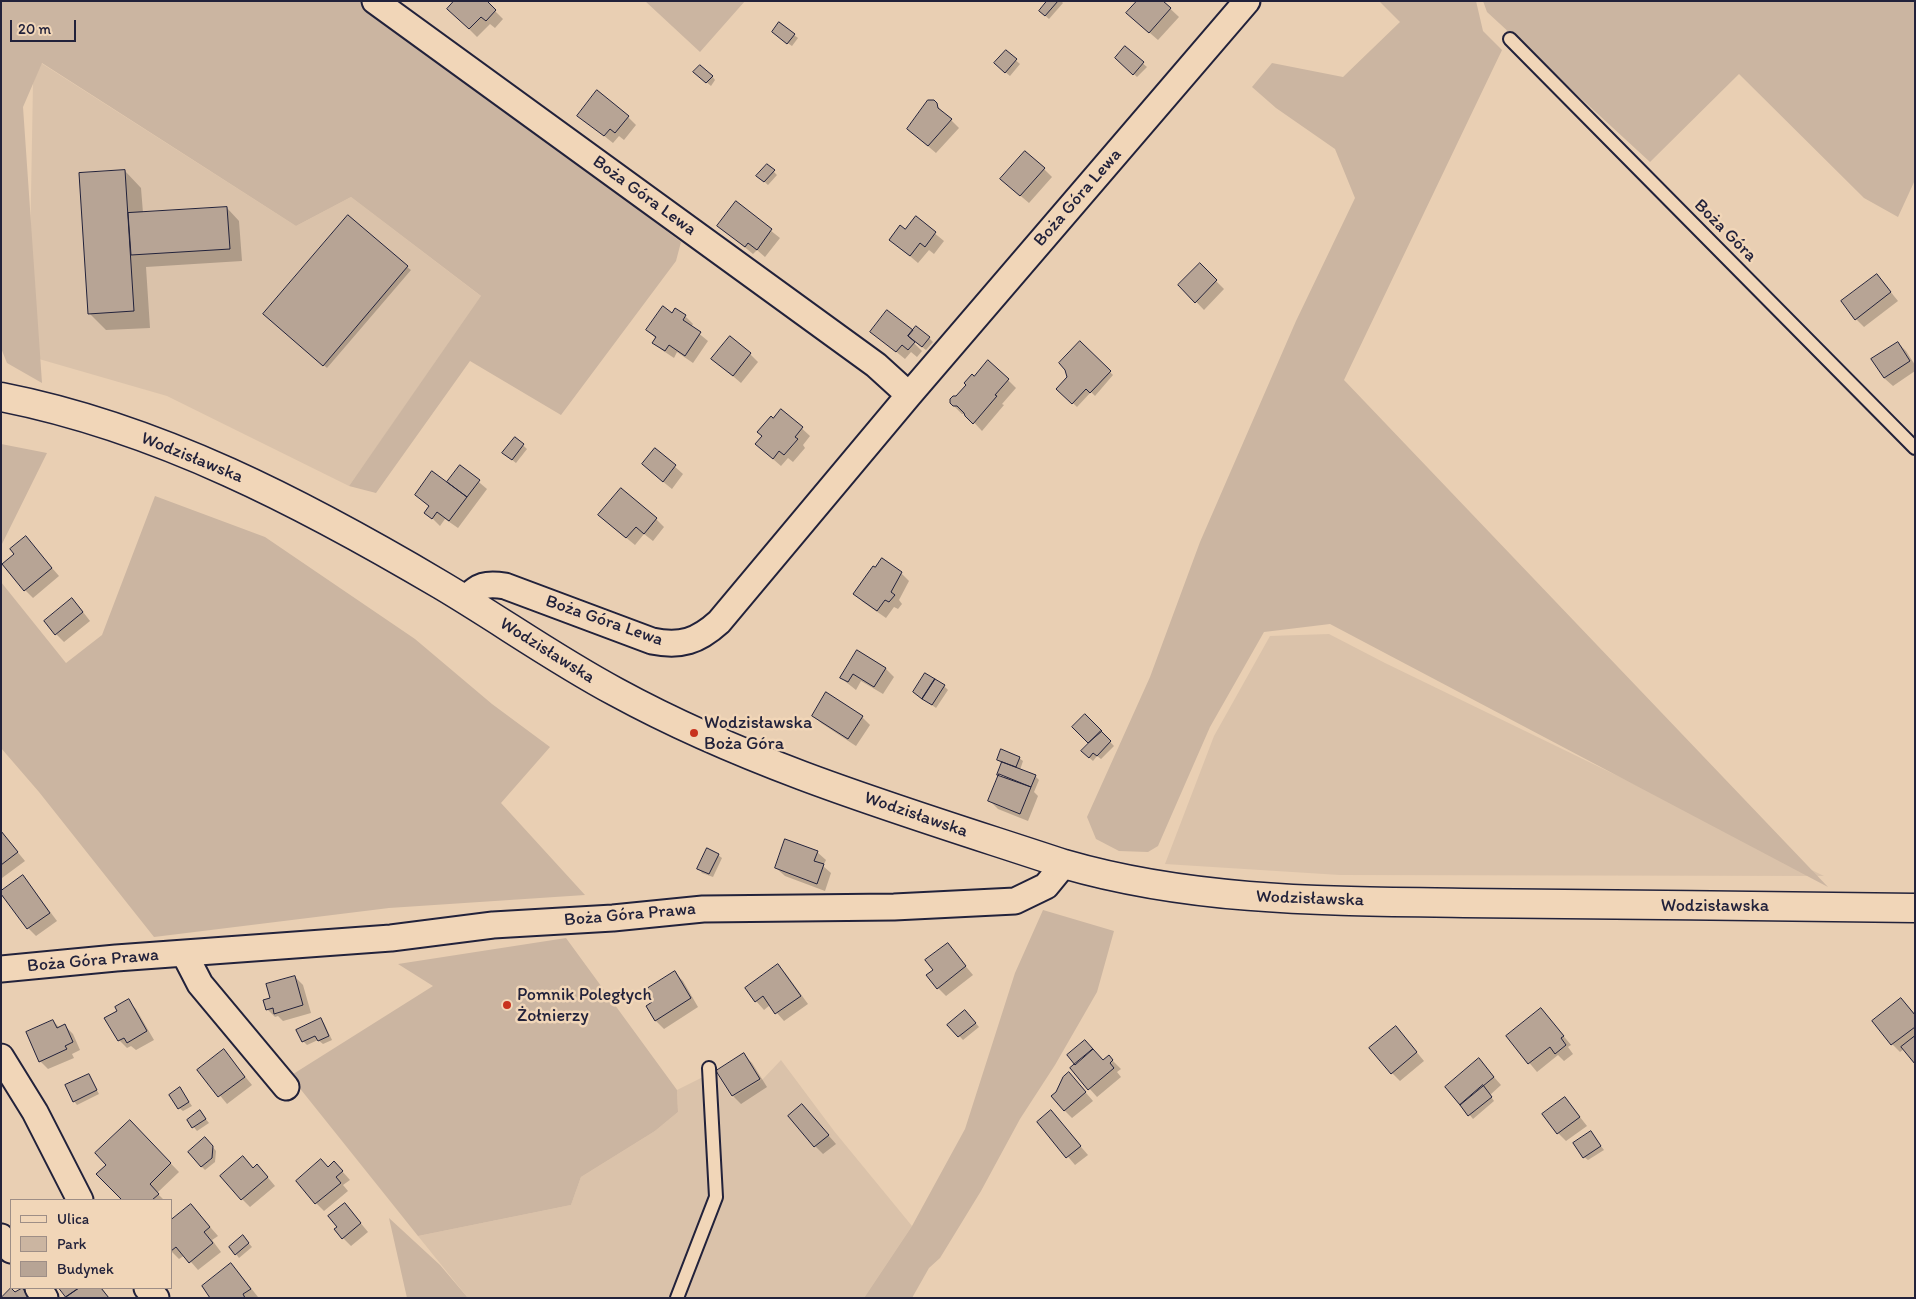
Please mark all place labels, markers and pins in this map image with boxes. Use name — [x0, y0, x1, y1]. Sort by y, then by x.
place label: Wodzisławska Boża Góra — [704, 712, 812, 754]
marker: Wodzisławska Boża Góra — [688, 727, 700, 739]
place label: Pomnik Poległych Żołnierzy — [517, 984, 652, 1026]
marker: Pomnik Poległych Żołnierzy — [501, 999, 513, 1011]

